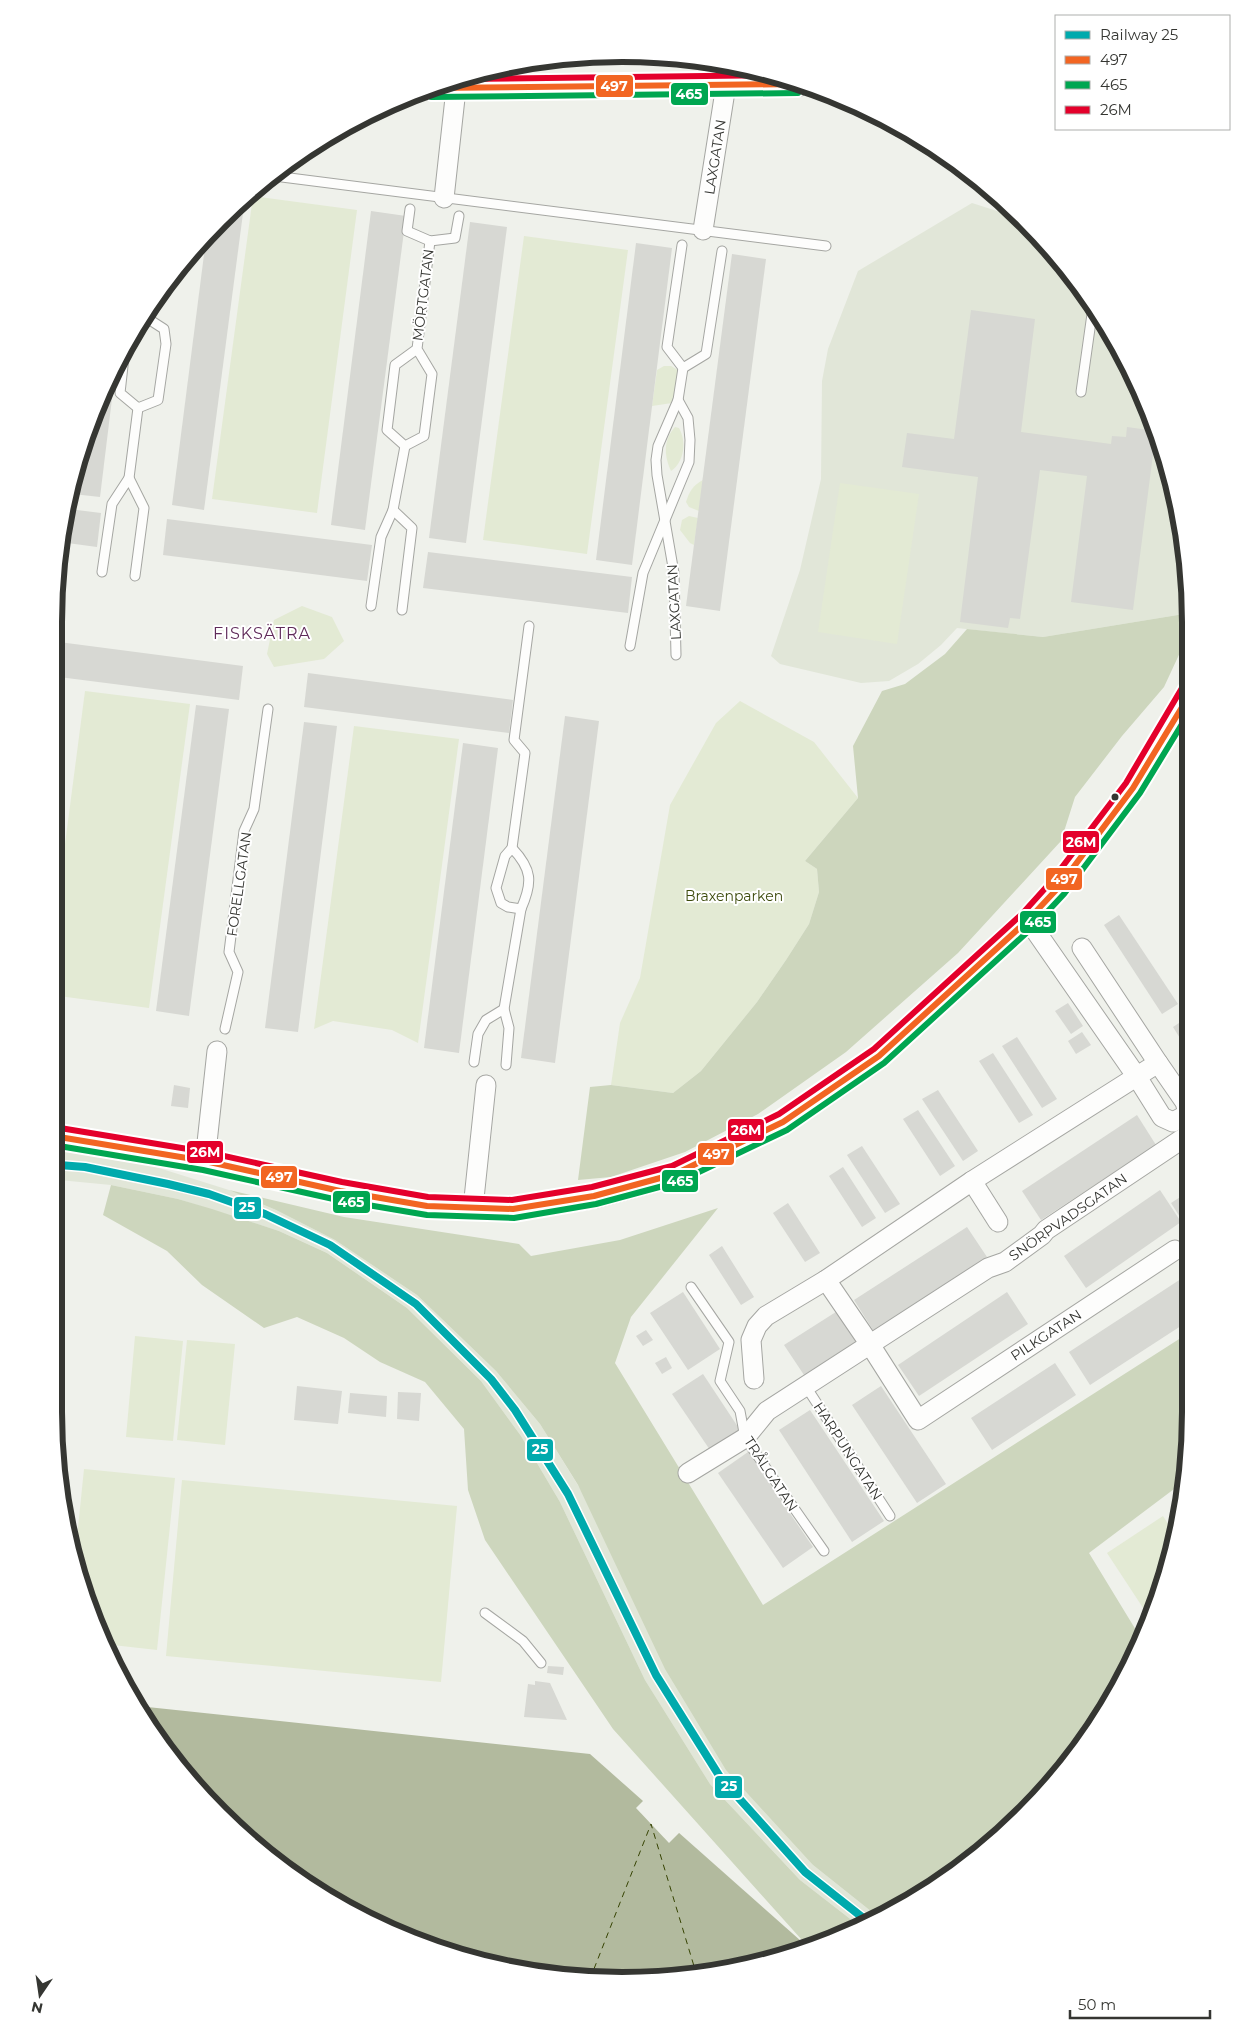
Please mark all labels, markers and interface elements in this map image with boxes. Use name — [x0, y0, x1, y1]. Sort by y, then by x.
legend — [1055, 15, 1230, 130]
text: Railway 25 — [1100, 25, 1178, 44]
text: 497 — [1100, 50, 1128, 69]
line badge: 497 — [595, 74, 634, 98]
text: 465 — [1100, 75, 1128, 94]
text: 497 — [600, 77, 628, 95]
line badge: 465 — [670, 82, 709, 106]
text: 465 — [676, 85, 702, 103]
text: 26M — [1100, 100, 1132, 119]
street label: LAXGATAN — [700, 118, 730, 196]
street label: MÖRTGATAN — [408, 248, 438, 342]
street label: LAXGATAN — [663, 564, 685, 640]
district label: FISKSÄTRA — [213, 623, 311, 643]
unlabelled marker — [1110, 792, 1120, 802]
street label: FORELLGATAN — [223, 830, 255, 938]
line badge: 26M — [1062, 830, 1100, 854]
text: 26M — [1066, 833, 1096, 851]
line badge: 497 — [1045, 867, 1083, 891]
text: 497 — [1050, 870, 1078, 888]
park label: Braxenparken — [685, 887, 783, 905]
line badge: 465 — [1019, 910, 1057, 934]
text: 465 — [1025, 913, 1051, 931]
line badge: 26M — [727, 1118, 765, 1142]
text: 26M — [731, 1121, 761, 1139]
line badge: 26M — [186, 1140, 224, 1164]
line badge: 497 — [697, 1142, 735, 1166]
text: 26M — [190, 1143, 220, 1161]
text: 497 — [702, 1145, 730, 1163]
line badge: 497 — [260, 1165, 298, 1189]
text: 497 — [265, 1168, 293, 1186]
line badge: 465 — [661, 1169, 699, 1193]
street label: SNÖRPVADSGATAN — [1005, 1169, 1131, 1265]
text: 465 — [667, 1172, 693, 1190]
line badge: 465 — [332, 1190, 371, 1214]
text: 465 — [338, 1193, 364, 1211]
line badge: 25 — [233, 1196, 262, 1220]
text: 25 — [239, 1198, 255, 1216]
street label: PILKGATAN — [1007, 1305, 1085, 1365]
street label: HARPUNGATAN — [810, 1399, 886, 1503]
street label: TRÅLGATAN — [740, 1433, 803, 1515]
line badge: 25 — [526, 1438, 554, 1462]
text: 25 — [532, 1440, 548, 1458]
line badge: 25 — [714, 1775, 743, 1799]
text: 25 — [721, 1777, 737, 1795]
north arrow — [15, 1970, 65, 2020]
scale bar — [1070, 1988, 1210, 2020]
text: 50 m — [1078, 1995, 1116, 2014]
text: N — [30, 1998, 45, 2018]

